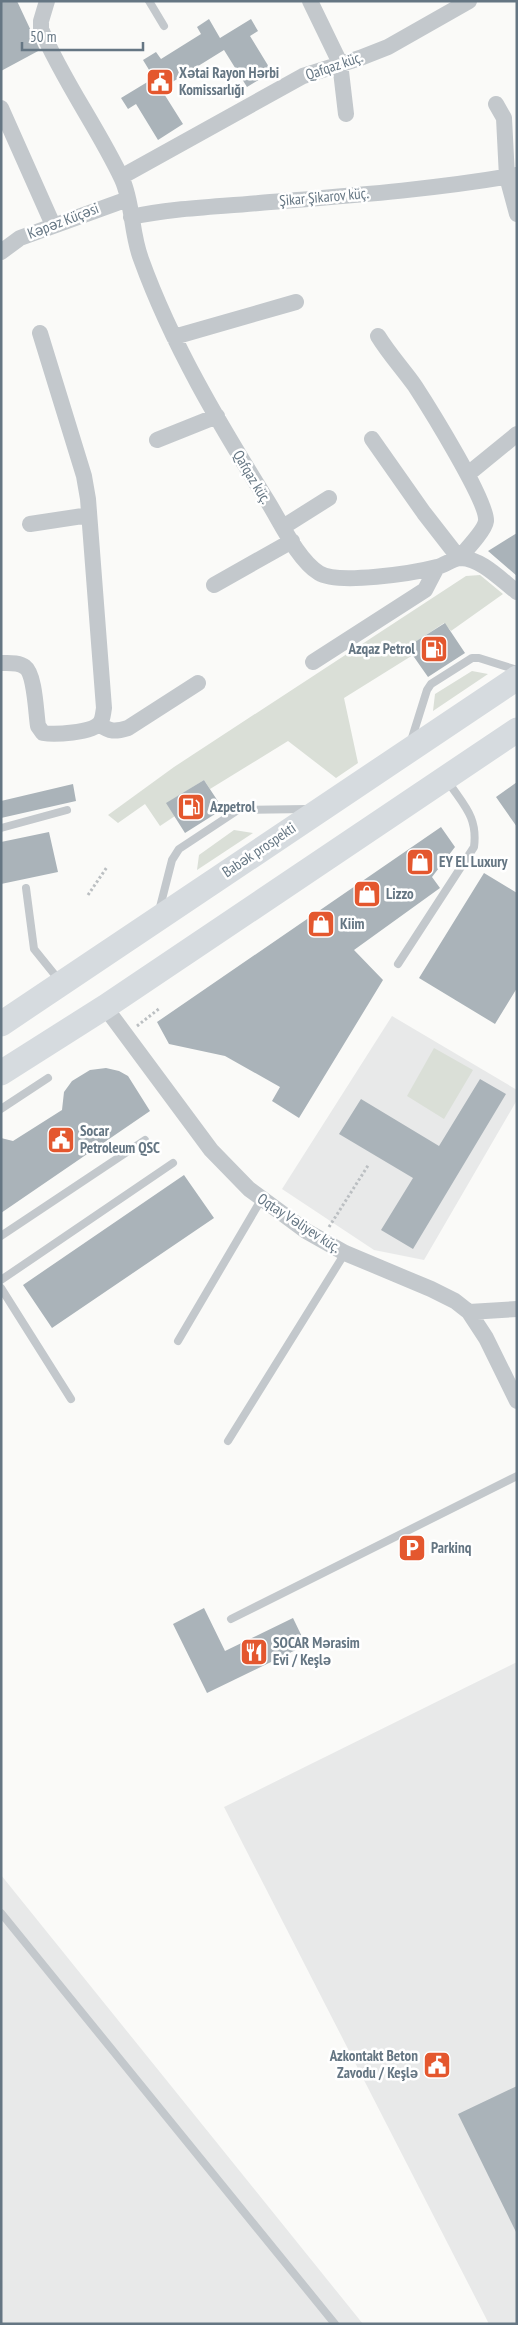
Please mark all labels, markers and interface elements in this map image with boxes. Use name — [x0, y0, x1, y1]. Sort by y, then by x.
scale bar — [22, 20, 144, 52]
text: 50 m — [30, 27, 56, 46]
street label: Qafqaz küç. — [303, 47, 365, 84]
place label: Xətai Rayon Hərbi Komissarlığı — [179, 63, 279, 99]
public building icon: Xətai Rayon Hərbi Komissarlığı — [145, 67, 175, 97]
street label: Şikar Şikarov küç. — [278, 183, 370, 210]
street label: Kəpəz Küçəsi — [25, 198, 101, 243]
street label: Qafqaz küç. — [229, 447, 276, 507]
fuel station icon: Azqaz Petrol — [419, 634, 449, 664]
place label: Azqaz Petrol — [347, 639, 415, 658]
fuel station icon: Azpetrol — [176, 792, 206, 822]
place label: Azpetrol — [209, 797, 256, 816]
street label: Babək prospekti — [218, 818, 299, 881]
shop icon: EY EL Luxury — [405, 847, 435, 877]
place label: EY EL Luxury — [439, 852, 509, 871]
shop icon: Lizzo — [352, 879, 382, 909]
place label: Lizzo — [386, 884, 414, 903]
shop icon: Kiim — [306, 909, 336, 939]
place label: Kiim — [340, 914, 365, 933]
place label: Socar Petroleum QSC — [80, 1121, 160, 1157]
public building icon: Socar Petroleum QSC — [46, 1125, 76, 1155]
street label: Oqtay Vəliyev küç. — [254, 1189, 345, 1257]
parking icon: Parkinq — [397, 1533, 427, 1563]
place label: Parkinq — [431, 1538, 472, 1557]
place label: SOCAR Mərasim Evi / Keşlə — [273, 1633, 360, 1669]
restaurant icon: SOCAR Mərasim Evi / Keşlə — [239, 1637, 269, 1667]
place label: Azkontakt Beton Zavodu / Keşlə — [329, 2046, 418, 2082]
public building icon: Azkontakt Beton Zavodu / Keşlə — [422, 2050, 452, 2080]

